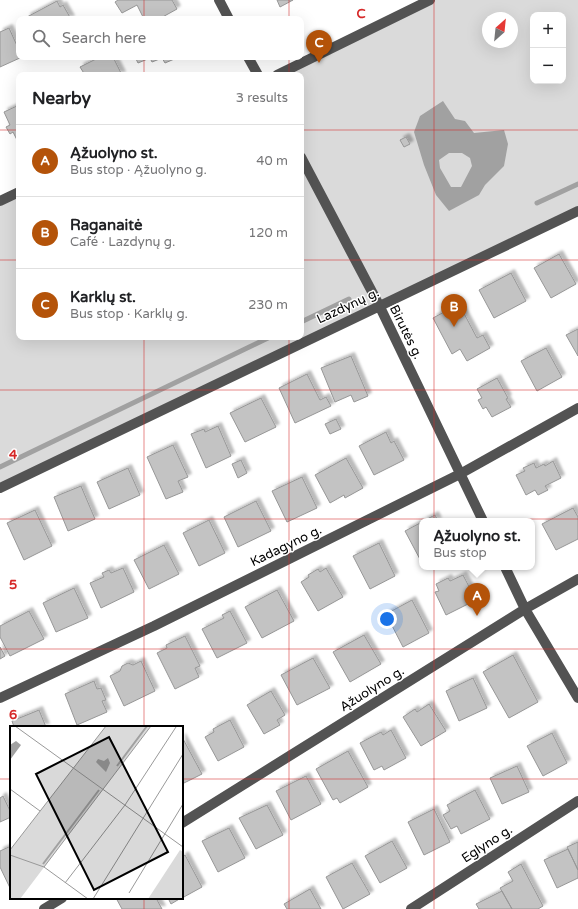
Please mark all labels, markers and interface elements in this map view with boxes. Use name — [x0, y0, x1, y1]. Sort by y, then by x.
text: C — [356, 6, 366, 22]
north arrow — [482, 12, 518, 48]
map controls — [530, 12, 566, 84]
button: + — [530, 12, 566, 48]
search box — [16, 16, 304, 60]
icon: search — [30, 27, 52, 49]
text: Search here — [62, 29, 146, 47]
pin: C — [306, 30, 332, 63]
button: − — [530, 48, 566, 84]
text: Nearby — [32, 88, 91, 109]
text: 3 results — [236, 90, 288, 106]
text: Ąžuolyno st. — [70, 144, 158, 162]
text: A — [40, 153, 50, 169]
text: 40 m — [256, 153, 288, 169]
text: Bus stop · Ąžuolyno g. — [70, 162, 207, 178]
text: Raganaitė — [70, 216, 142, 234]
text: B — [40, 225, 50, 241]
text: 120 m — [248, 225, 288, 241]
text: Café · Lazdynų g. — [70, 234, 175, 250]
street label: Lazdynų g. — [314, 285, 382, 327]
text: Karklų st. — [70, 288, 136, 306]
pin: B — [441, 294, 467, 327]
text: C — [40, 297, 50, 313]
text: 230 m — [248, 297, 288, 313]
street label: Birutės g. — [386, 302, 426, 362]
text: Bus stop · Karklų g. — [70, 306, 188, 322]
text: 4 — [9, 447, 18, 463]
popup — [419, 518, 535, 570]
street label: Kadagyno g. — [248, 522, 324, 570]
text: Ąžuolyno st. — [433, 527, 521, 545]
text: Bus stop — [433, 545, 487, 561]
text: 5 — [9, 577, 17, 593]
pin: A — [464, 583, 490, 616]
your location — [377, 609, 397, 629]
street label: Ąžuolyno g. — [337, 663, 407, 715]
text: 6 — [9, 707, 17, 723]
inset map — [10, 726, 183, 899]
street label: Eglyno g. — [459, 822, 515, 866]

